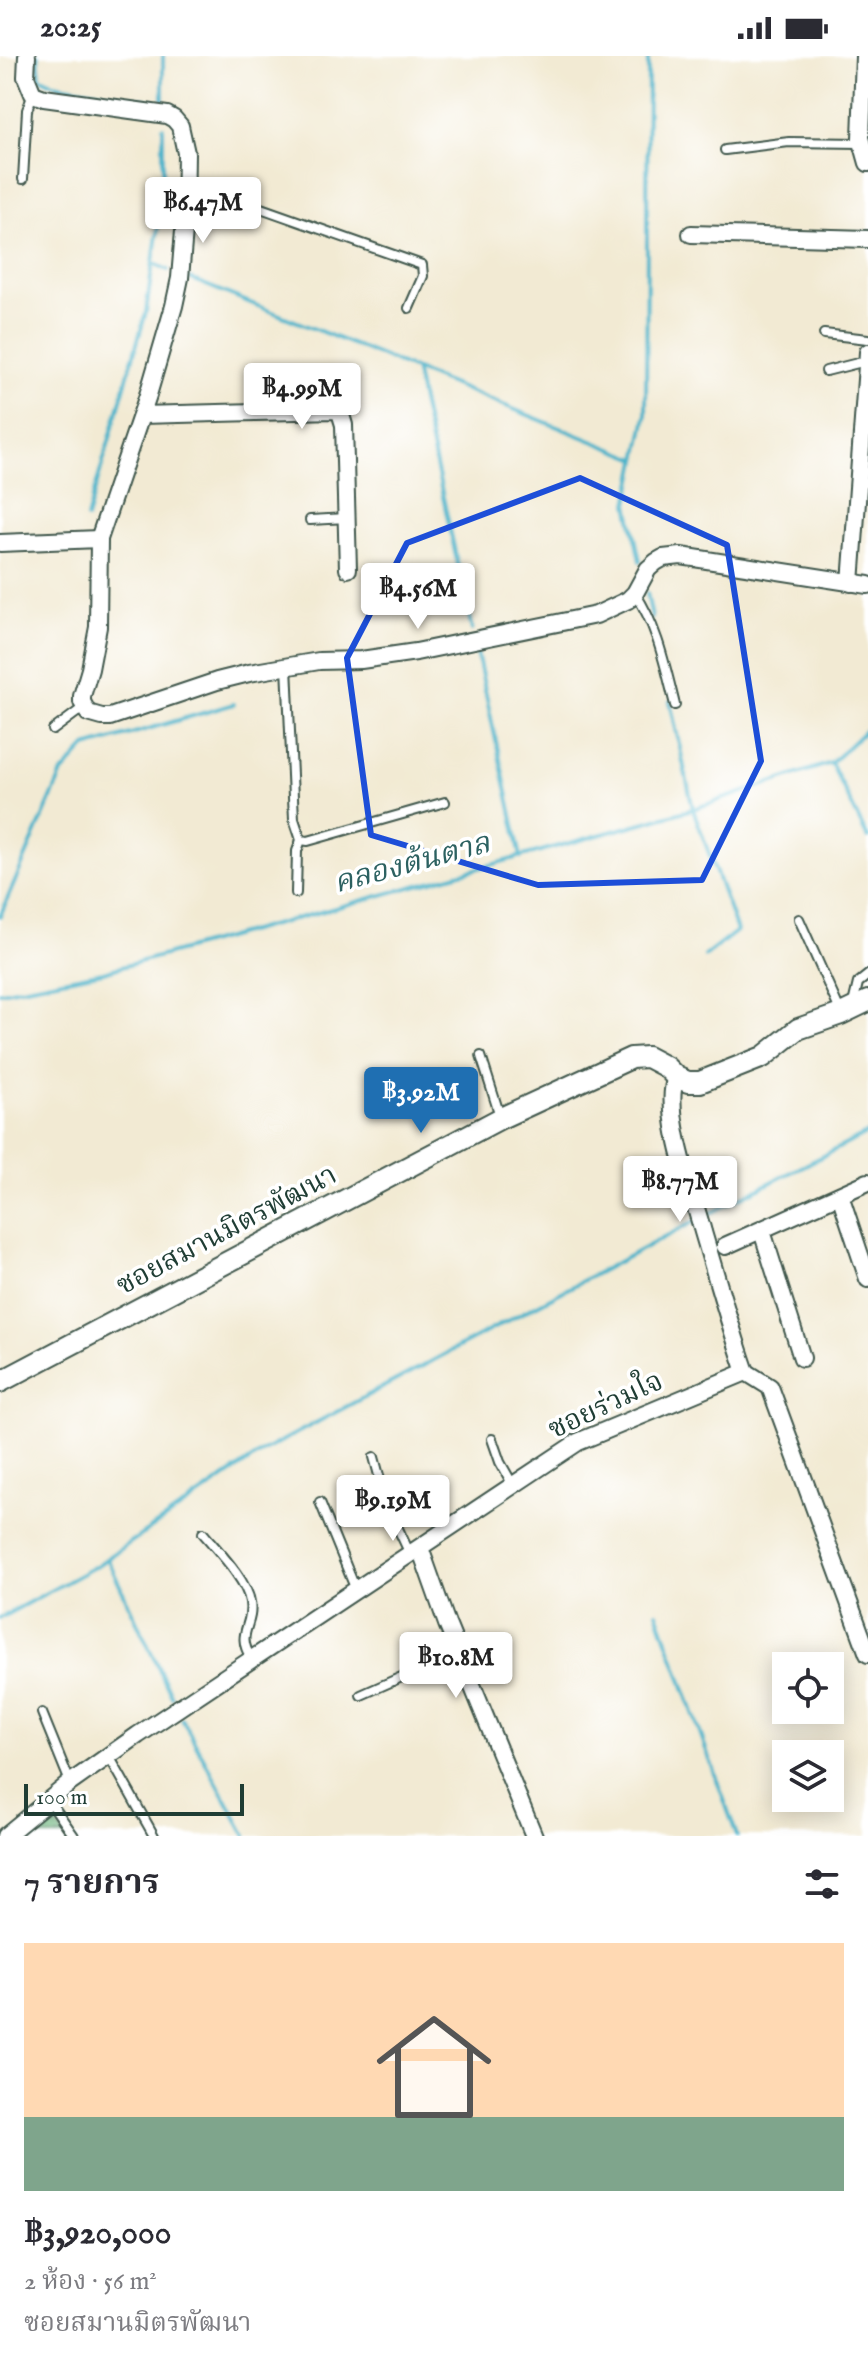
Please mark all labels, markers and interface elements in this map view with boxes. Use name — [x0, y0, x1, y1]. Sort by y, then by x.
text: 20:25 — [40, 9, 102, 47]
pin: ฿6.47M — [138, 177, 268, 245]
text: ฿6.47M — [163, 186, 243, 219]
pin: ฿4.99M — [237, 363, 367, 431]
text: ฿4.99M — [262, 372, 342, 405]
pin: ฿4.56M — [353, 563, 483, 631]
text: ฿4.56M — [379, 572, 457, 605]
water label: คลองต้นตาล — [330, 825, 495, 903]
pin: ฿3.92M — [356, 1067, 486, 1135]
text: ฿3.92M — [382, 1076, 460, 1109]
pin: ฿8.77M — [615, 1156, 745, 1224]
street label: ซอยสมานมิตรพัฒนา — [111, 1158, 343, 1304]
text: ฿8.77M — [641, 1165, 719, 1198]
street label: ซอยร่วมใจ — [541, 1361, 669, 1448]
pin: ฿9.19M — [328, 1475, 458, 1543]
text: ฿9.19M — [355, 1484, 431, 1517]
pin: ฿10.8M — [391, 1632, 521, 1700]
text: ฿10.8M — [417, 1641, 495, 1674]
map controls — [772, 1652, 844, 1812]
button: locate — [772, 1652, 844, 1724]
button: layers — [772, 1740, 844, 1812]
scale bar — [24, 1780, 244, 1816]
text: 100 m — [36, 1784, 88, 1812]
text: 7 รายการ — [24, 1862, 160, 1905]
icon: filters — [800, 1862, 844, 1906]
icon: home — [362, 1995, 506, 2139]
text: ฿3,920,000 — [24, 2212, 171, 2255]
text: 2 ห้อง · 56 m² — [24, 2265, 157, 2298]
text: ซอยสมานมิตรพัฒนา — [24, 2307, 251, 2340]

